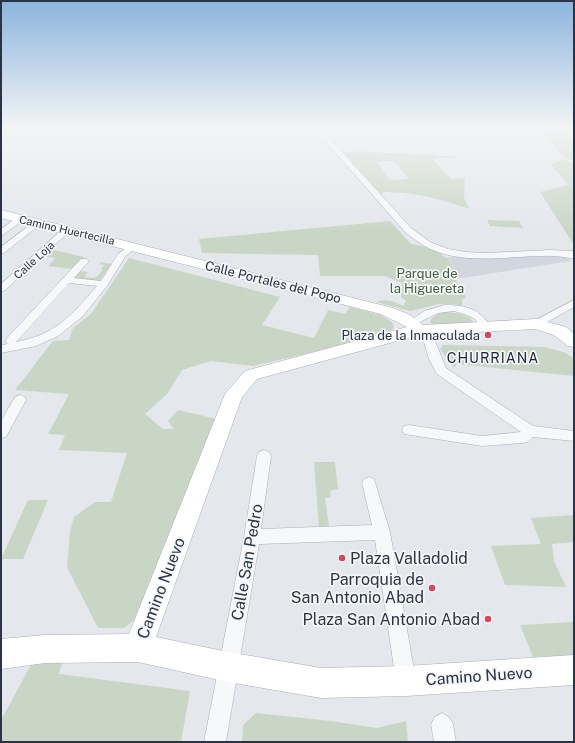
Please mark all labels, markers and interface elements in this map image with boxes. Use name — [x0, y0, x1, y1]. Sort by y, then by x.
street label: Camino Huertecilla — [18, 213, 116, 247]
street label: Calle Loja — [11, 239, 57, 281]
street label: Calle Portales del Popo — [203, 258, 343, 306]
park label: Parque de la Higuereta — [390, 266, 464, 296]
place label: Plaza de la Inmaculada — [342, 328, 480, 343]
marker: Plaza de la Inmaculada — [483, 330, 493, 340]
district label: CHURRIANA — [447, 350, 539, 366]
street label: Calle San Pedro — [227, 502, 267, 622]
street label: Camino Nuevo — [133, 535, 189, 641]
place label: Plaza Valladolid — [350, 549, 468, 568]
marker: Plaza Valladolid — [337, 553, 347, 563]
place label: Parroquia de San Antonio Abad — [291, 570, 424, 607]
marker: Parroquia de San Antonio Abad — [427, 583, 437, 593]
place label: Plaza San Antonio Abad — [303, 610, 480, 629]
marker: Plaza San Antonio Abad — [483, 614, 493, 624]
street label: Camino Nuevo — [425, 663, 533, 689]

